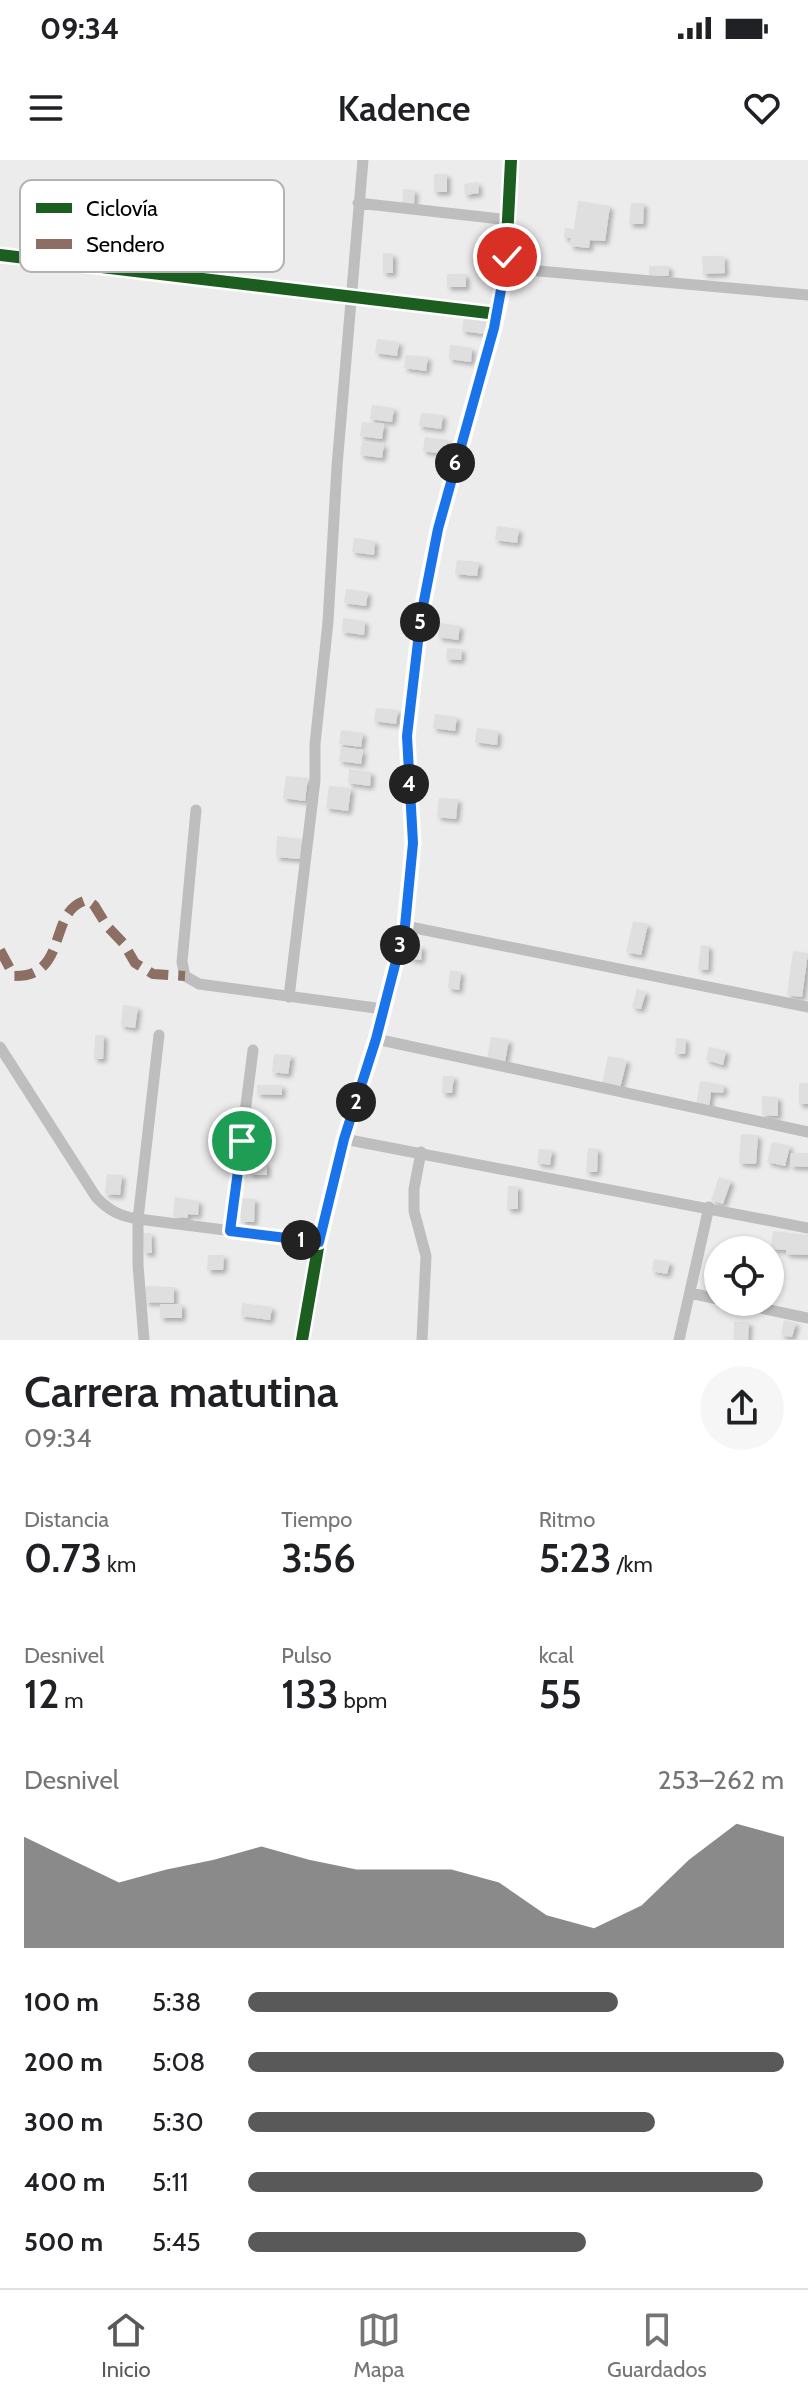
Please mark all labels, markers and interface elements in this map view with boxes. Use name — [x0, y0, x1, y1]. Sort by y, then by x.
text: 09:34 — [40, 10, 120, 47]
icon: menu — [24, 86, 68, 130]
text: Kadence — [338, 86, 470, 130]
icon: heart — [740, 86, 784, 130]
legend — [20, 180, 284, 272]
text: Ciclovía — [86, 195, 158, 222]
pin — [473, 223, 541, 291]
text: Sendero — [86, 231, 165, 258]
icon: check — [485, 235, 529, 279]
pin: 6 — [435, 443, 475, 483]
text: 6 — [449, 449, 461, 476]
pin: 5 — [400, 602, 440, 642]
text: 5 — [414, 608, 426, 635]
pin: 4 — [389, 764, 429, 804]
text: 4 — [402, 770, 416, 797]
pin: 3 — [380, 925, 420, 965]
text: 3 — [394, 931, 406, 958]
pin: 2 — [336, 1082, 376, 1122]
text: 2 — [350, 1088, 362, 1115]
pin — [208, 1107, 276, 1175]
icon: arrive — [220, 1119, 264, 1163]
pin: 1 — [281, 1220, 321, 1260]
text: 1 — [297, 1226, 305, 1253]
map controls — [704, 1236, 784, 1316]
button: locate — [704, 1236, 784, 1316]
text: Carrera matutina — [24, 1365, 339, 1418]
button: share — [700, 1366, 784, 1450]
text: 09:34 — [24, 1422, 91, 1454]
text: Distancia — [24, 1506, 109, 1533]
text: Tiempo — [281, 1506, 352, 1533]
text: Ritmo — [539, 1506, 595, 1533]
text: 0.73 — [24, 1533, 102, 1582]
text: 3:56 — [281, 1533, 356, 1582]
text: 5:23 — [539, 1533, 612, 1582]
text: km — [102, 1551, 136, 1578]
text: /km — [612, 1551, 653, 1578]
text: Desnivel — [24, 1642, 104, 1669]
text: Pulso — [281, 1642, 332, 1669]
text: kcal — [539, 1642, 574, 1669]
text: 12 — [24, 1669, 59, 1718]
text: 133 — [281, 1669, 339, 1718]
text: 55 — [539, 1669, 582, 1718]
text: m — [59, 1687, 83, 1714]
text: bpm — [339, 1687, 387, 1714]
text: Desnivel — [24, 1764, 119, 1796]
text: 253–262 m — [658, 1764, 784, 1796]
text: 100 m — [24, 1986, 99, 2018]
text: 5:38 — [152, 1986, 201, 2018]
text: 200 m — [24, 2046, 103, 2078]
text: 5:08 — [152, 2046, 205, 2078]
text: 300 m — [24, 2106, 103, 2138]
text: 5:30 — [152, 2106, 204, 2138]
text: 400 m — [24, 2166, 105, 2198]
text: 5:11 — [152, 2166, 188, 2198]
text: 500 m — [24, 2226, 103, 2258]
text: 5:45 — [152, 2226, 201, 2258]
tab: Inicio — [101, 2308, 151, 2383]
tab: Mapa — [353, 2308, 404, 2383]
tab: Guardados — [607, 2308, 707, 2383]

